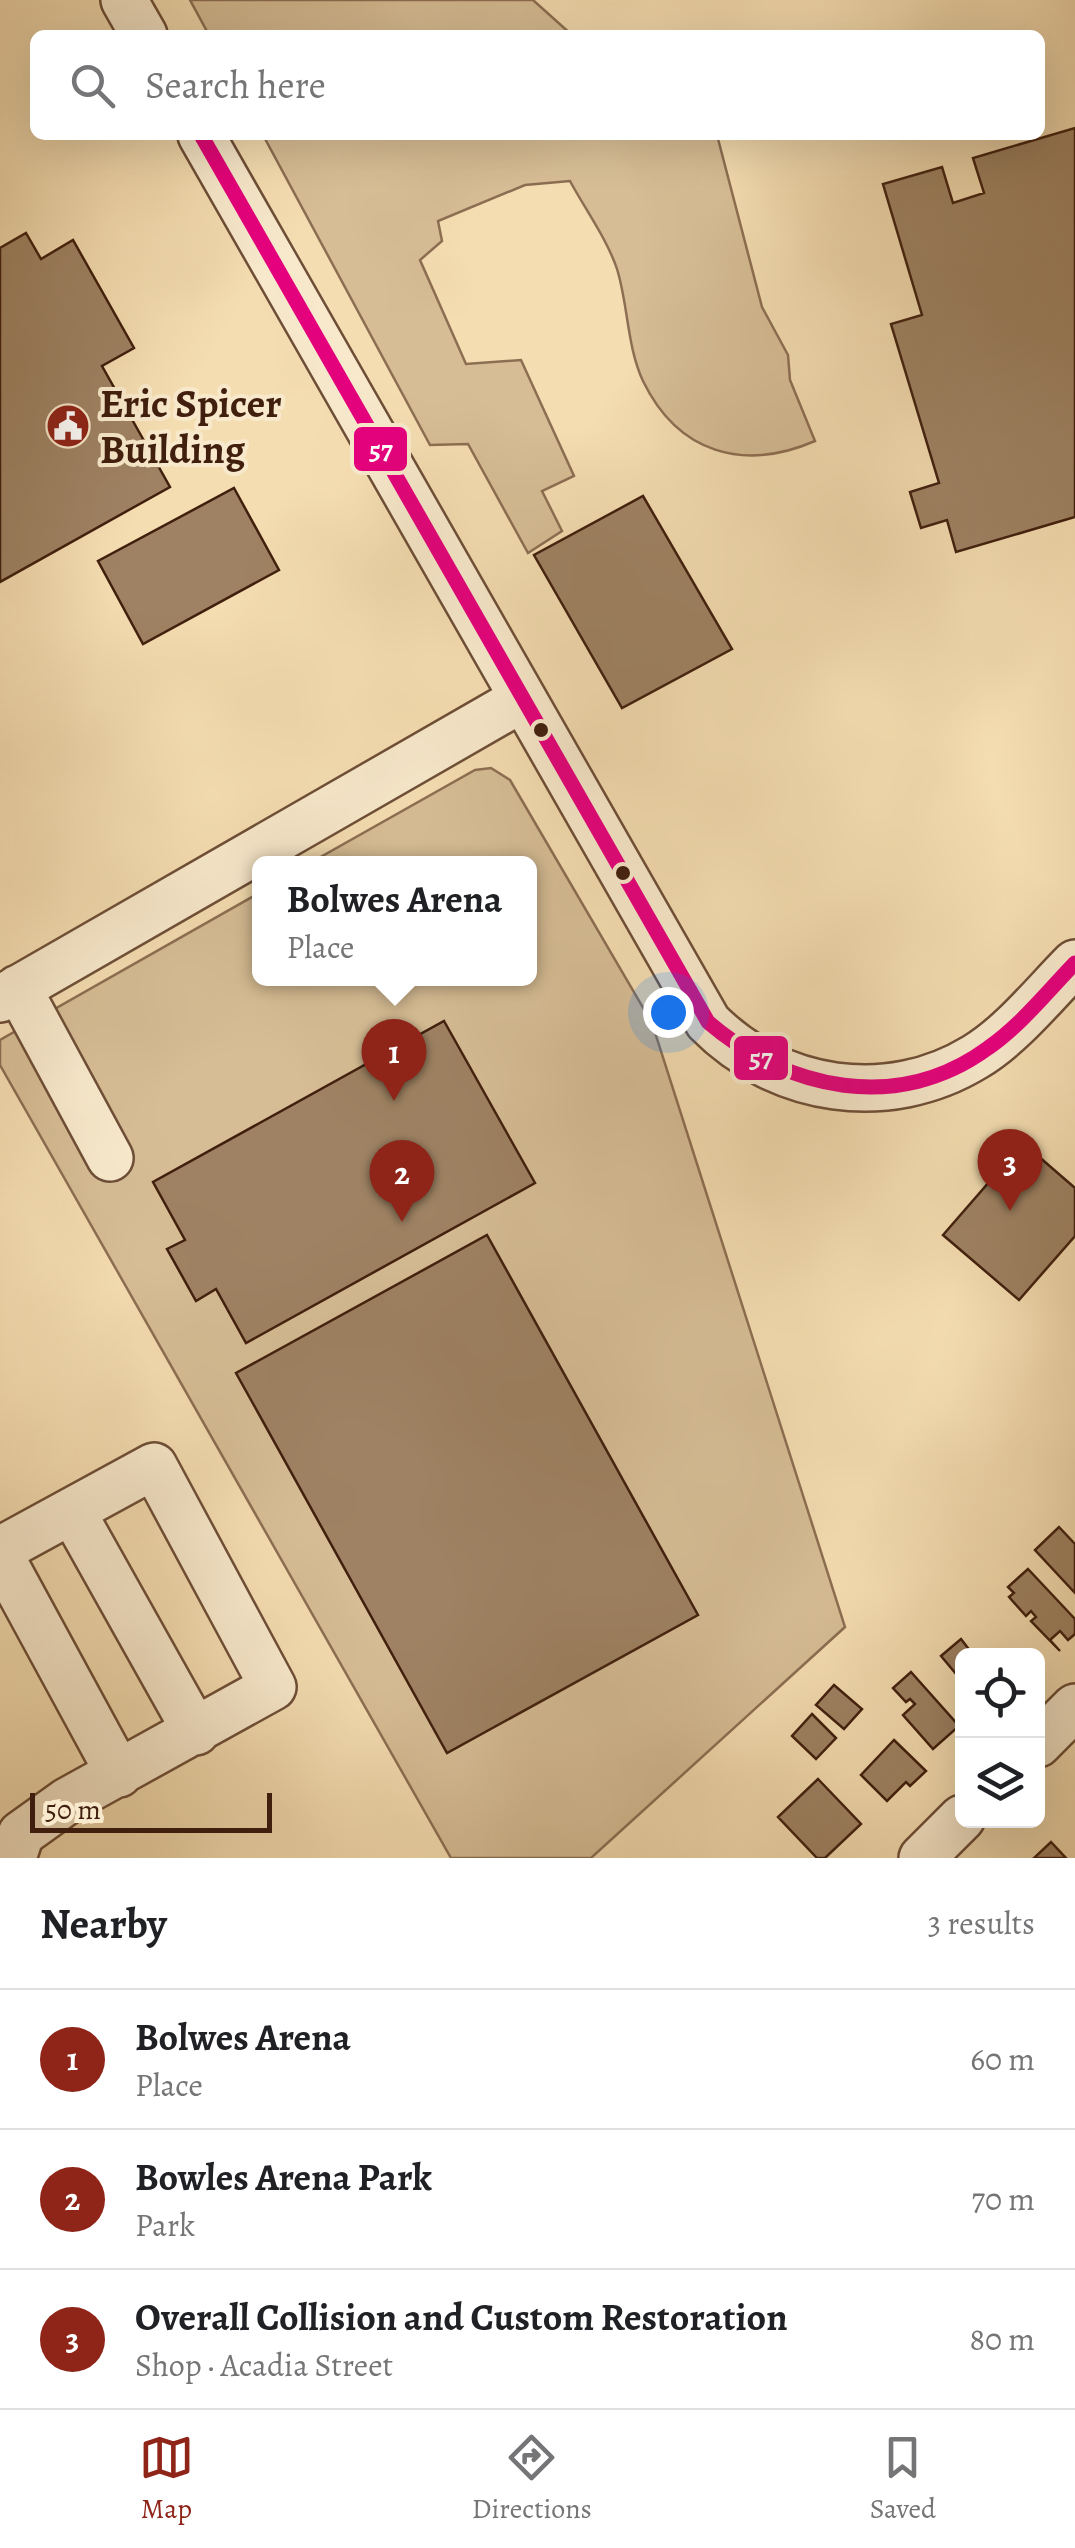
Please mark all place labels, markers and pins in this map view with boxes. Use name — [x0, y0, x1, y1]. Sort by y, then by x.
place label: Eric Spicer Building — [100, 376, 282, 477]
public building icon: Eric Spicer Building — [45, 403, 91, 449]
unlabelled marker — [531, 720, 551, 740]
unlabelled marker — [613, 863, 633, 883]
pin: 1 — [362, 1018, 426, 1101]
pin: 3 — [978, 1128, 1042, 1211]
pin: 2 — [370, 1140, 434, 1222]

